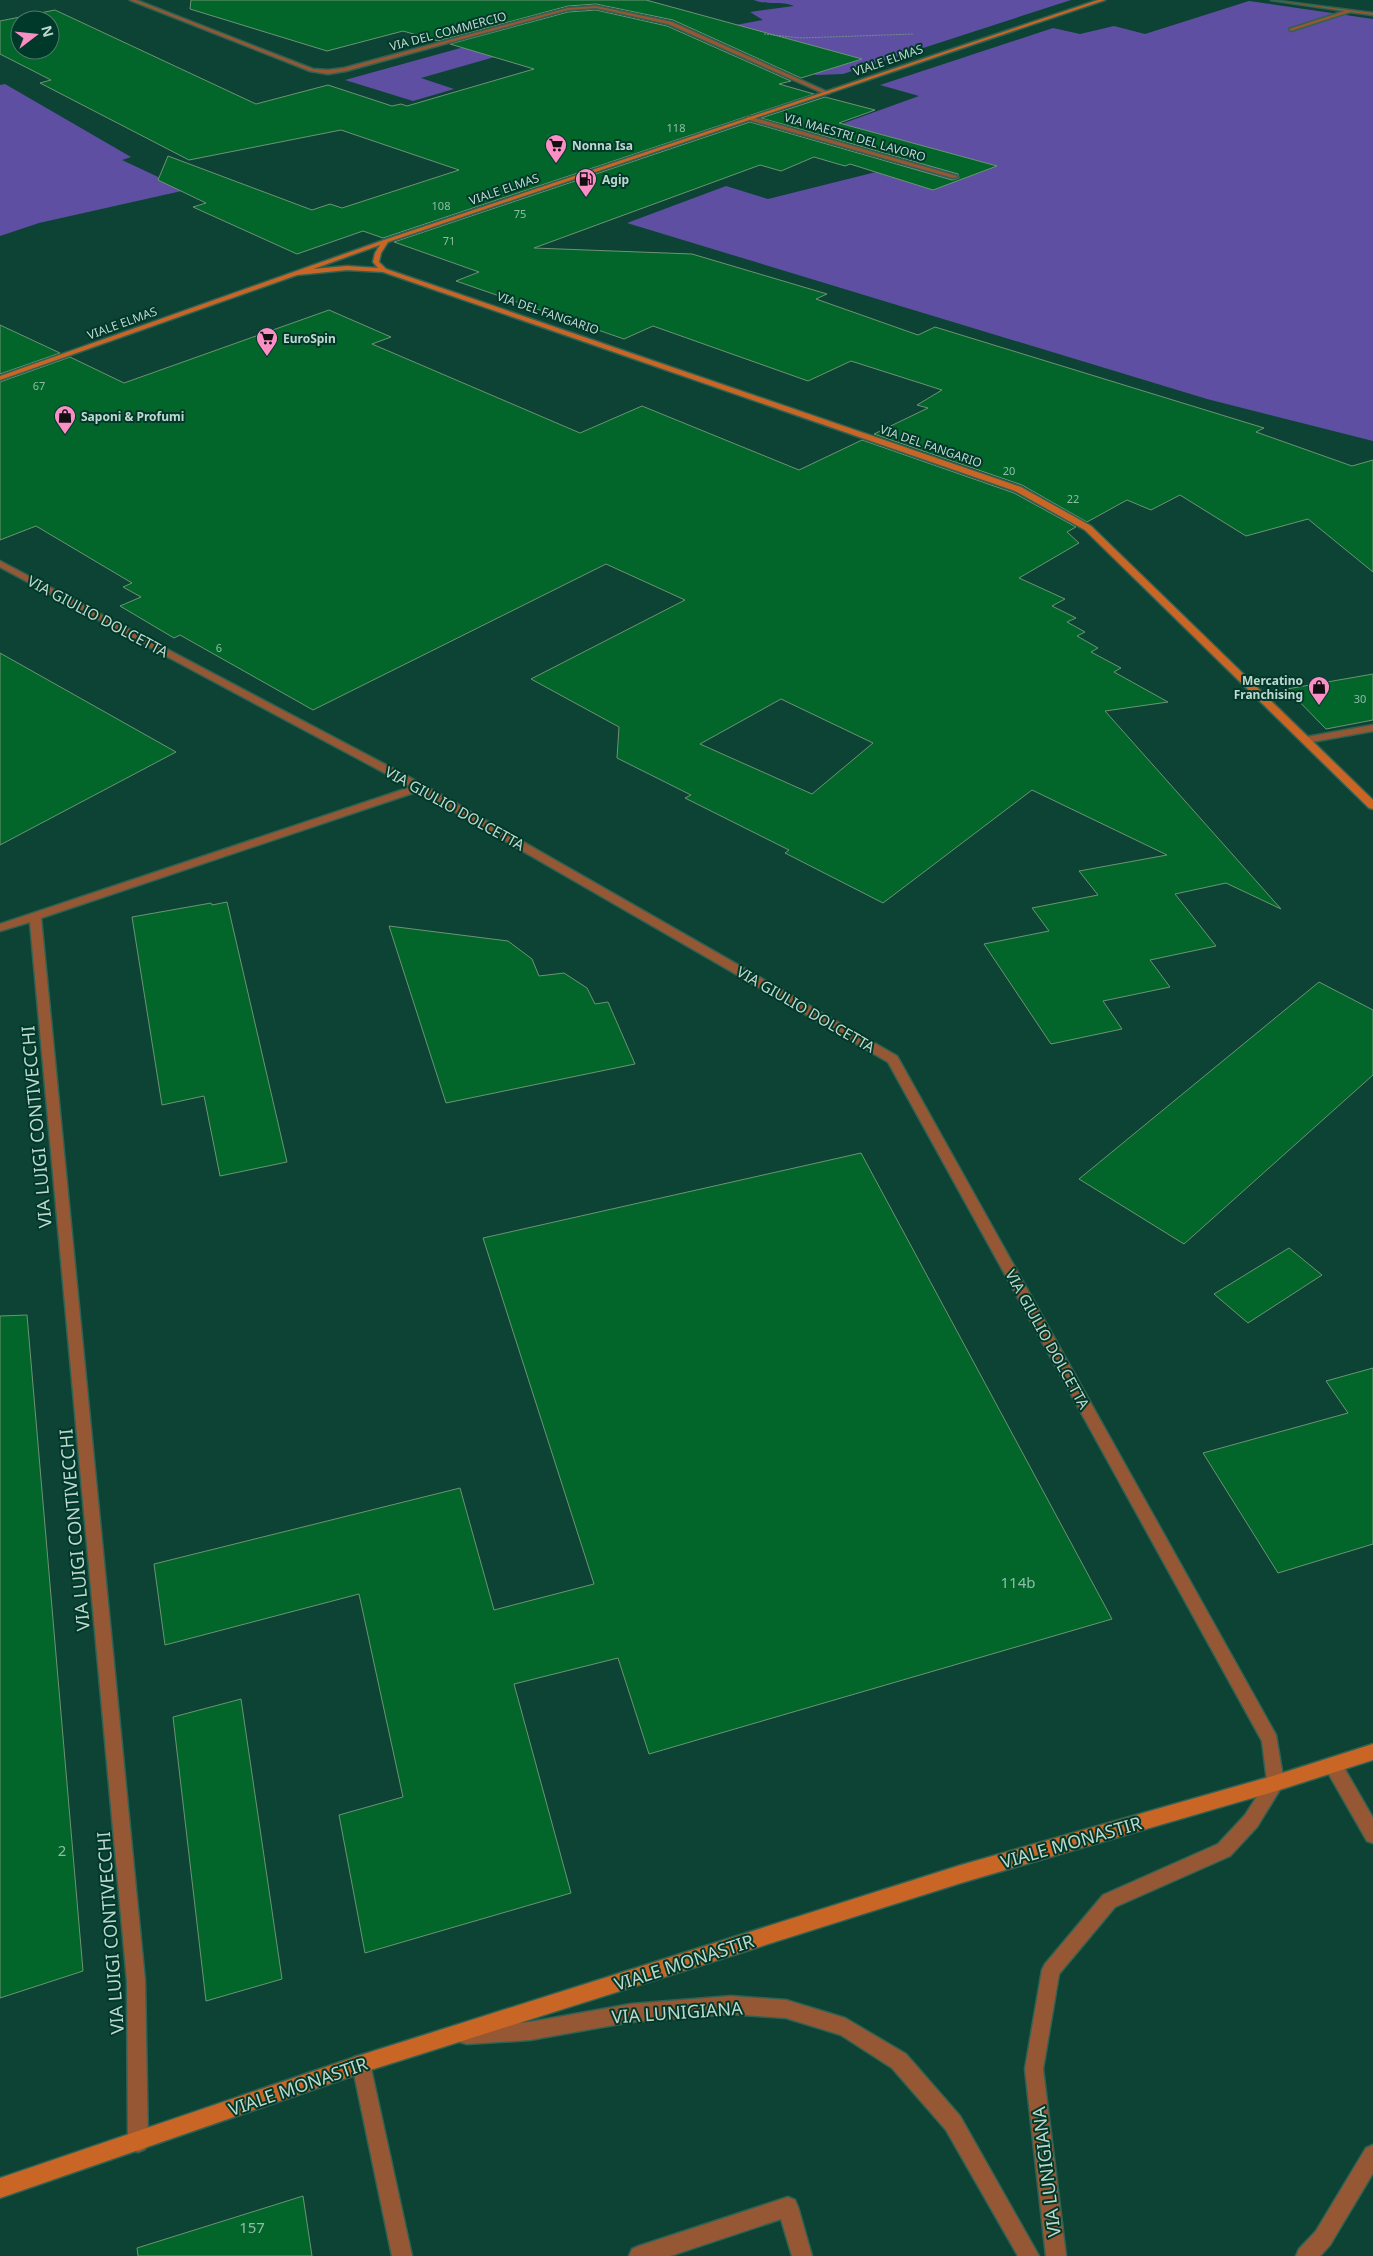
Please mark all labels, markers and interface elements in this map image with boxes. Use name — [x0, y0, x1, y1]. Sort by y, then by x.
street label: VIA DEL COMMERCIO — [388, 7, 508, 55]
north arrow — [10, 10, 60, 60]
text: N — [37, 23, 59, 39]
street label: VIALE ELMAS — [851, 40, 926, 80]
street label: VIA MAESTRI DEL LAVORO — [782, 109, 928, 165]
house number: 118 — [667, 120, 685, 135]
supermarket icon: Nonna Isa — [544, 133, 568, 164]
place label: Nonna Isa — [572, 137, 633, 154]
fuel station icon: Agip — [574, 167, 598, 198]
street label: VIALE ELMAS — [467, 169, 542, 209]
place label: Agip — [602, 171, 629, 188]
house number: 108 — [432, 198, 450, 213]
house number: 75 — [514, 206, 526, 221]
house number: 71 — [443, 233, 455, 248]
street label: VIA DEL FANGARIO — [495, 288, 601, 338]
street label: VIALE ELMAS — [85, 302, 160, 343]
supermarket icon: EuroSpin — [255, 326, 279, 357]
place label: EuroSpin — [283, 330, 336, 347]
house number: 67 — [33, 378, 45, 393]
shop icon: Saponi & Profumi — [53, 404, 77, 435]
place label: Saponi & Profumi — [81, 408, 184, 425]
street label: VIA DEL FANGARIO — [878, 421, 984, 471]
house number: 20 — [1003, 463, 1015, 478]
house number: 22 — [1067, 491, 1079, 506]
street label: VIA GIULIO DOLCETTA — [24, 570, 172, 662]
house number: 6 — [216, 640, 222, 655]
place label: Mercatino Franchising — [1234, 672, 1303, 703]
shop icon: Mercatino Franchising — [1307, 675, 1331, 706]
house number: 30 — [1354, 691, 1366, 706]
street label: VIA GIULIO DOLCETTA — [382, 761, 529, 855]
street label: VIA GIULIO DOLCETTA — [733, 961, 879, 1057]
street label: VIA LUIGI CONTIVECCHI — [15, 1025, 57, 1229]
street label: VIA GIULIO DOLCETTA — [1001, 1266, 1095, 1413]
street label: VIA LUIGI CONTIVECCHI — [53, 1428, 95, 1632]
house number: 114b — [1001, 1572, 1035, 1592]
street label: VIALE MONASTIR — [998, 1810, 1144, 1874]
street label: VIA LUIGI CONTIVECCHI — [91, 1831, 129, 2035]
house number: 2 — [58, 1840, 66, 1860]
street label: VIALE MONASTIR — [611, 1928, 757, 1996]
street label: VIA LUNIGIANA — [611, 1995, 744, 2029]
street label: VIALE MONASTIR — [225, 2051, 371, 2121]
street label: VIA LUNIGIANA — [1026, 2105, 1066, 2239]
house number: 157 — [239, 2217, 265, 2237]

